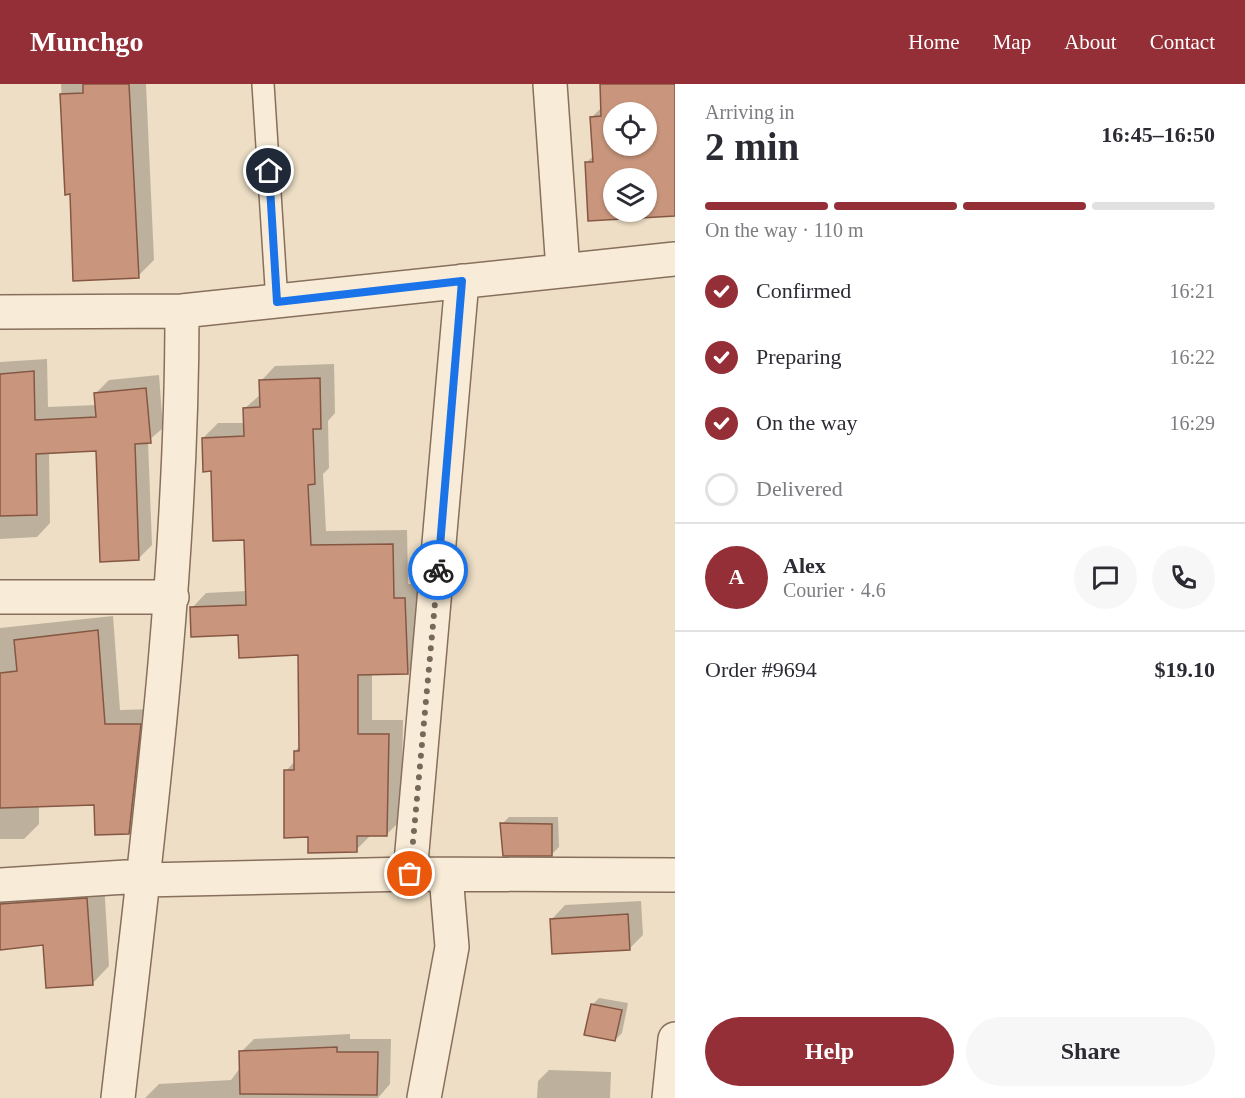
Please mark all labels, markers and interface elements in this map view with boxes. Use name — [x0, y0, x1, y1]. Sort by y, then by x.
text: Munchgo — [30, 26, 144, 57]
text: Home — [908, 30, 960, 54]
text: Map — [993, 30, 1031, 54]
text: About — [1064, 30, 1117, 54]
text: Contact — [1150, 30, 1215, 54]
text: Arriving in — [705, 101, 794, 123]
map controls — [603, 102, 657, 222]
button: locate — [603, 102, 657, 156]
text: 16:45–16:50 — [1101, 122, 1215, 147]
text: 2 min — [705, 125, 799, 168]
pin — [243, 145, 294, 196]
icon: home — [252, 154, 285, 187]
button: layers — [603, 168, 657, 222]
text: On the way · 110 m — [705, 219, 864, 241]
icon: check — [705, 275, 738, 308]
text: Confirmed — [756, 278, 851, 303]
text: 16:21 — [1169, 280, 1215, 302]
icon: check — [705, 341, 738, 374]
text: Preparing — [756, 344, 842, 369]
text: 16:22 — [1169, 346, 1215, 368]
icon: check — [705, 407, 738, 440]
text: On the way — [756, 410, 857, 435]
text: 16:29 — [1169, 412, 1215, 434]
text: Delivered — [756, 476, 843, 501]
courier — [408, 540, 468, 600]
button: chat — [1074, 546, 1137, 609]
button: phone — [1152, 546, 1215, 609]
text: Alex — [783, 553, 826, 578]
icon: bike — [422, 554, 455, 587]
text: A — [729, 564, 744, 589]
text: Courier · 4.6 — [783, 579, 886, 601]
text: Order #9694 — [705, 657, 817, 682]
text: $19.10 — [1155, 657, 1215, 682]
pin — [384, 848, 435, 899]
icon: bag — [393, 857, 426, 890]
button: Help — [705, 1017, 954, 1086]
button: Share — [966, 1017, 1215, 1086]

